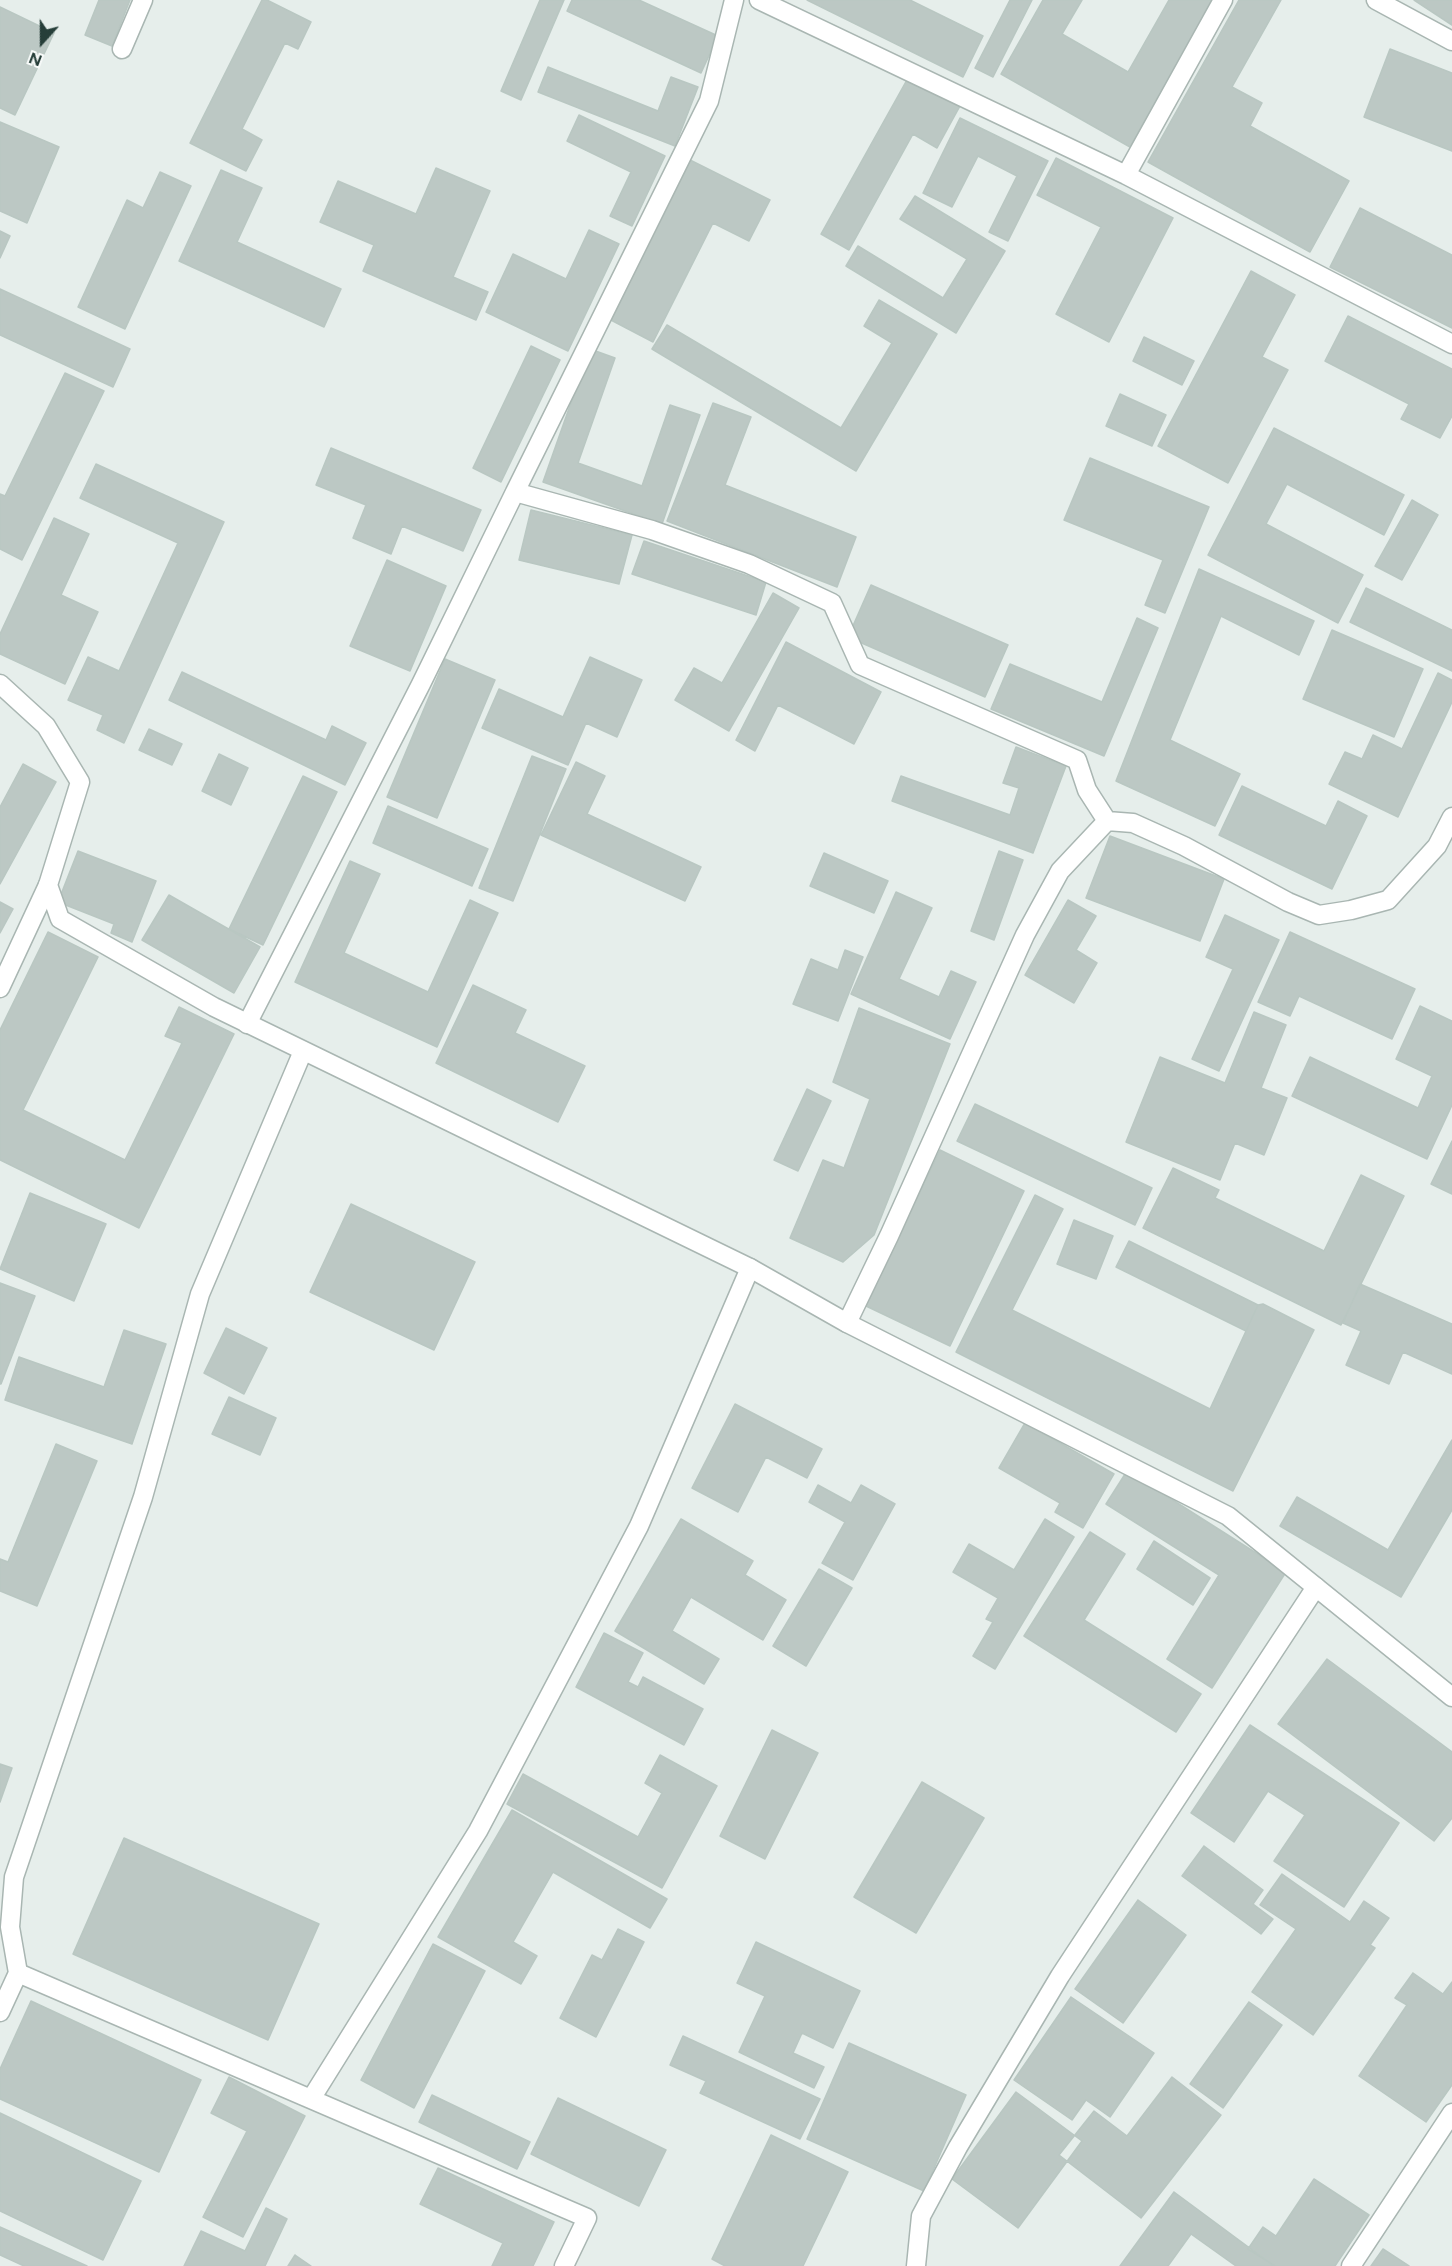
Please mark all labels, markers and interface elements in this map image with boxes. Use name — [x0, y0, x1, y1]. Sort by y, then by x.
north arrow — [12, 12, 72, 72]
text: N — [26, 48, 45, 70]

